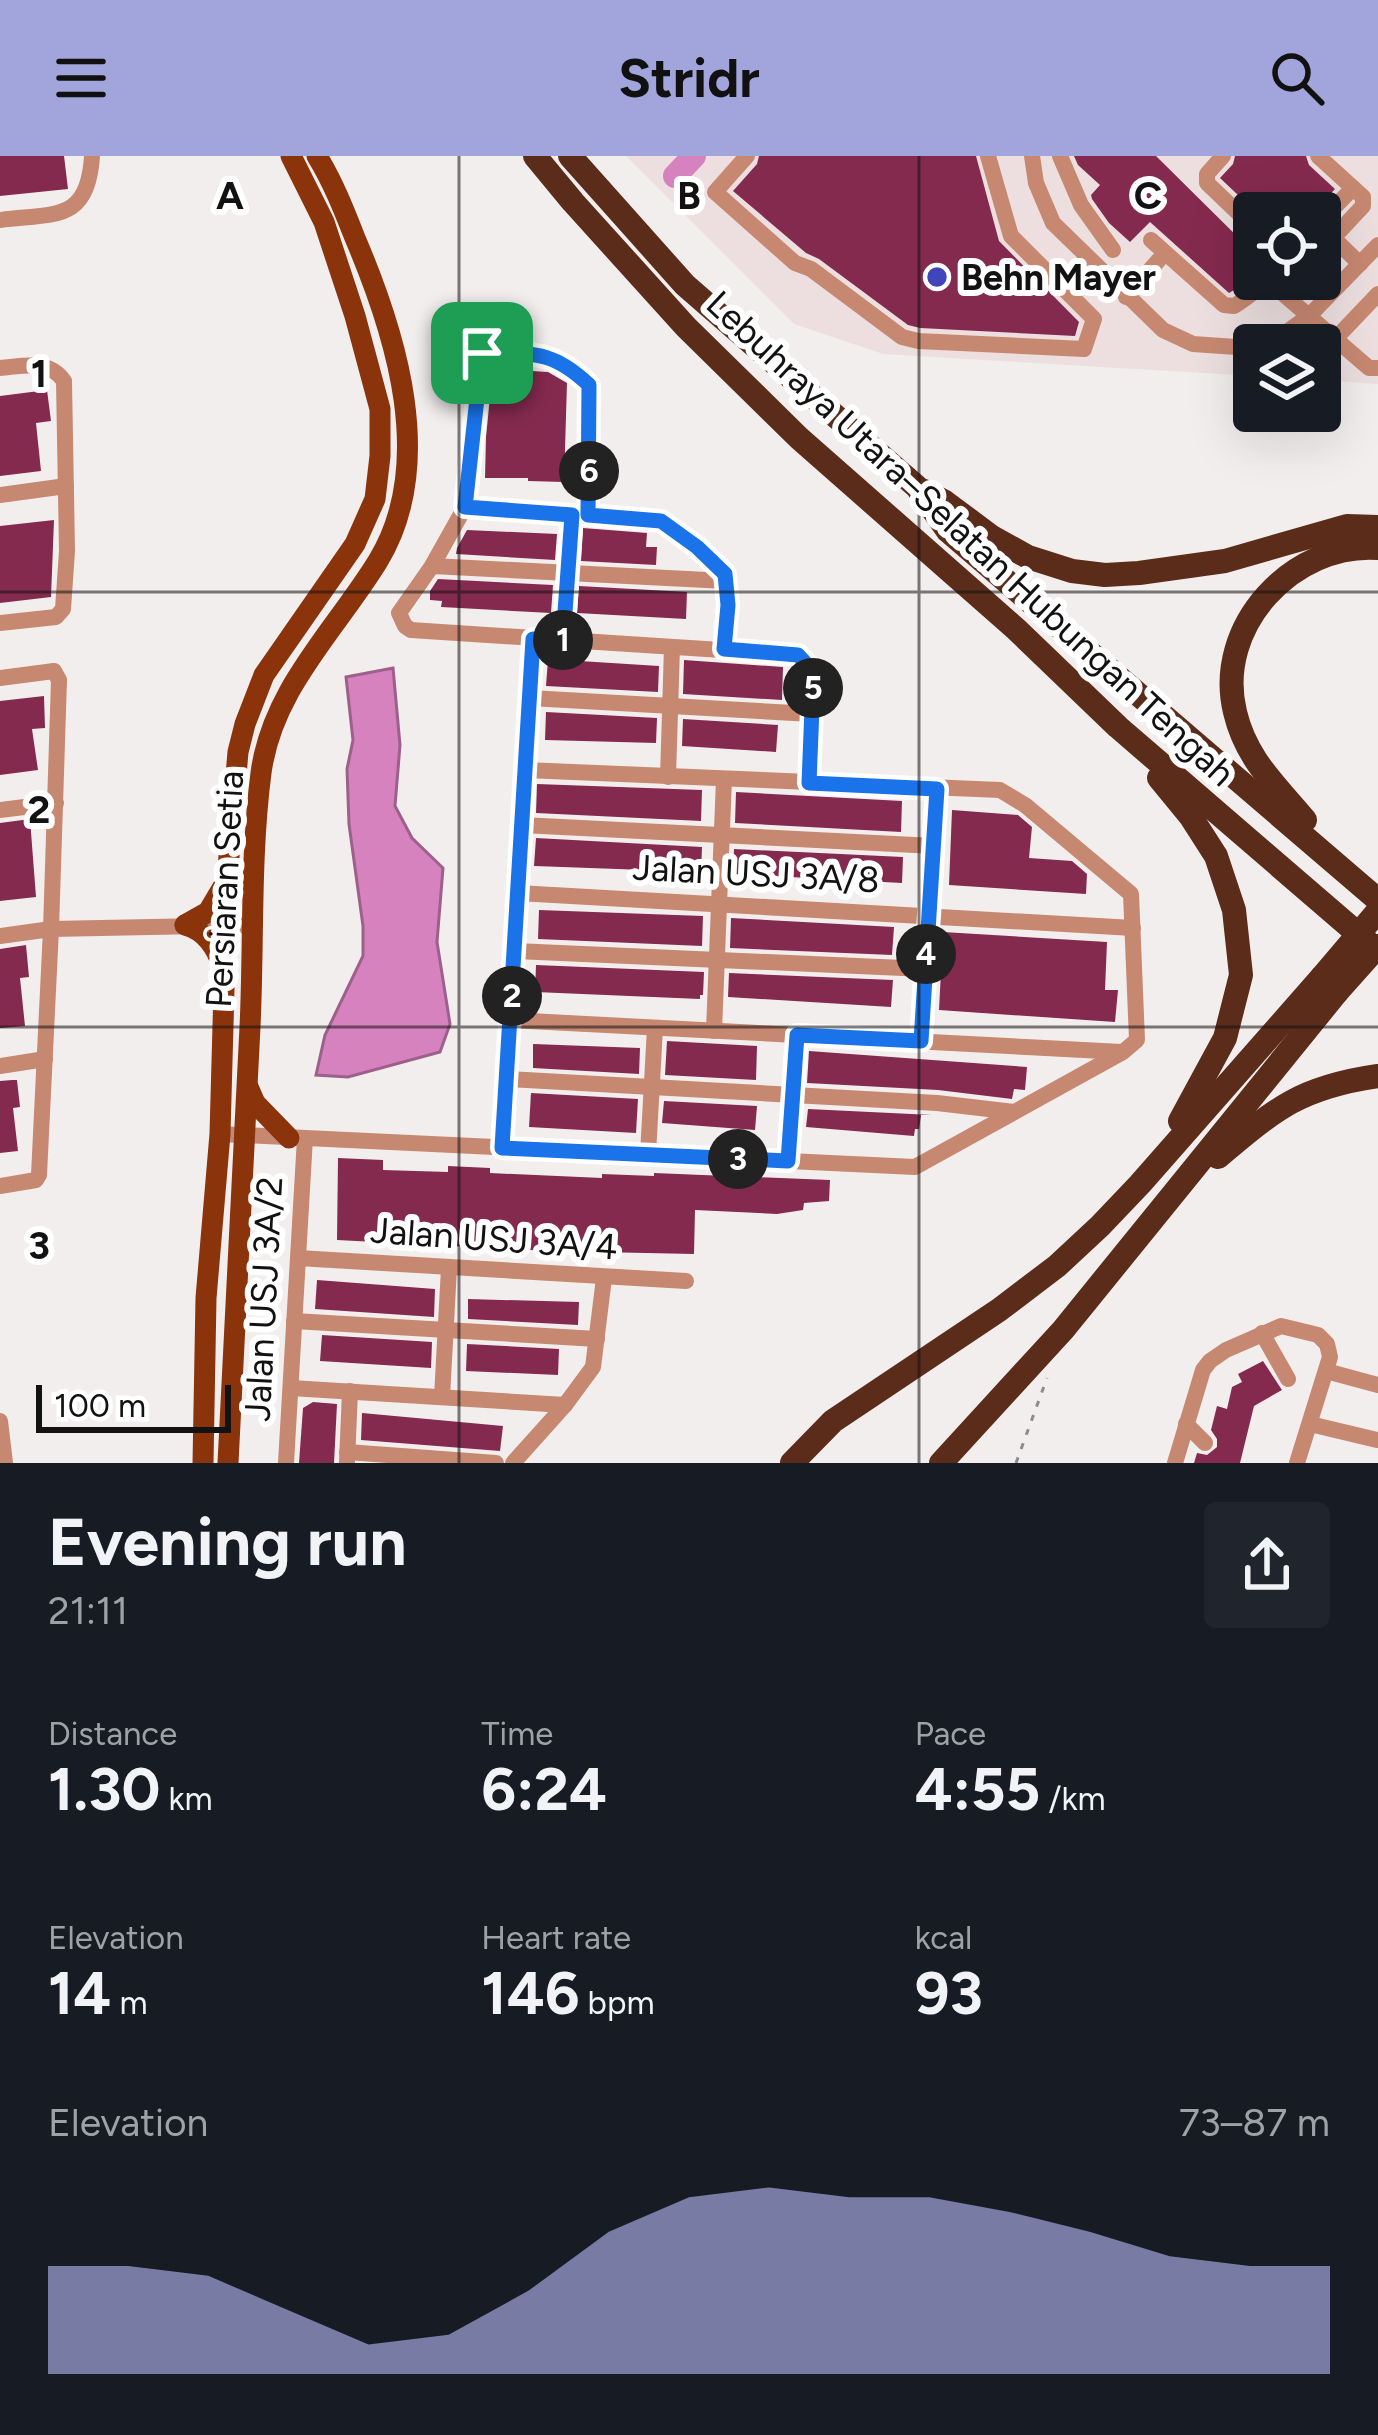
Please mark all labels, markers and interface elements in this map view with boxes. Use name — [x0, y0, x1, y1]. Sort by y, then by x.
icon: menu — [48, 45, 114, 111]
icon: search — [1264, 45, 1330, 111]
text: Stridr — [618, 46, 760, 111]
text: A — [216, 172, 244, 219]
text: B — [677, 172, 701, 219]
text: C — [1134, 172, 1162, 219]
map controls — [1233, 192, 1341, 432]
button: locate — [1233, 192, 1341, 300]
place label: Behn Mayer — [961, 256, 1156, 299]
marker: Behn Mayer — [924, 264, 950, 290]
street label: Lebuhraya Utara–Selatan Hubungan Tengah — [698, 282, 1244, 795]
pin — [431, 302, 533, 404]
icon: arrive — [449, 320, 515, 386]
button: layers — [1233, 324, 1341, 432]
text: 1 — [31, 350, 47, 397]
pin: 6 — [559, 441, 619, 501]
text: 6 — [579, 451, 599, 490]
pin: 1 — [533, 610, 593, 670]
text: 1 — [556, 620, 570, 659]
pin: 5 — [783, 658, 843, 718]
text: 5 — [803, 668, 823, 707]
street label: Persiaran Setia — [197, 769, 252, 1009]
text: 2 — [28, 786, 50, 833]
street label: Jalan USJ 3A/8 — [631, 846, 881, 901]
pin: 4 — [896, 924, 956, 984]
text: 4 — [916, 934, 936, 973]
pin: 2 — [482, 966, 542, 1026]
text: 2 — [502, 976, 522, 1015]
pin: 3 — [708, 1129, 768, 1189]
text: 3 — [729, 1139, 747, 1178]
street label: Jalan USJ 3A/2 — [236, 1175, 291, 1423]
street label: Jalan USJ 3A/4 — [369, 1208, 619, 1269]
text: 3 — [28, 1222, 50, 1269]
scale bar — [36, 1379, 231, 1432]
text: 100 m — [54, 1386, 146, 1425]
text: Evening run — [48, 1502, 407, 1582]
button: share — [1204, 1502, 1330, 1628]
text: 21:11 — [48, 1587, 128, 1634]
text: Distance — [48, 1714, 177, 1753]
text: Time — [481, 1714, 553, 1753]
text: Pace — [915, 1714, 986, 1753]
text: 1.30 — [48, 1753, 160, 1825]
text: 6:24 — [481, 1753, 607, 1825]
text: 4:55 — [915, 1753, 1040, 1825]
text: km — [160, 1779, 213, 1818]
text: /km — [1040, 1779, 1106, 1818]
text: Elevation — [48, 1918, 184, 1957]
text: Heart rate — [481, 1918, 631, 1957]
text: kcal — [915, 1918, 972, 1957]
text: 14 — [48, 1957, 111, 2029]
text: 146 — [481, 1957, 579, 2029]
text: 93 — [915, 1957, 983, 2029]
text: m — [111, 1983, 148, 2022]
text: bpm — [579, 1983, 655, 2022]
text: Elevation — [48, 2099, 208, 2146]
text: 73–87 m — [1179, 2099, 1330, 2146]

